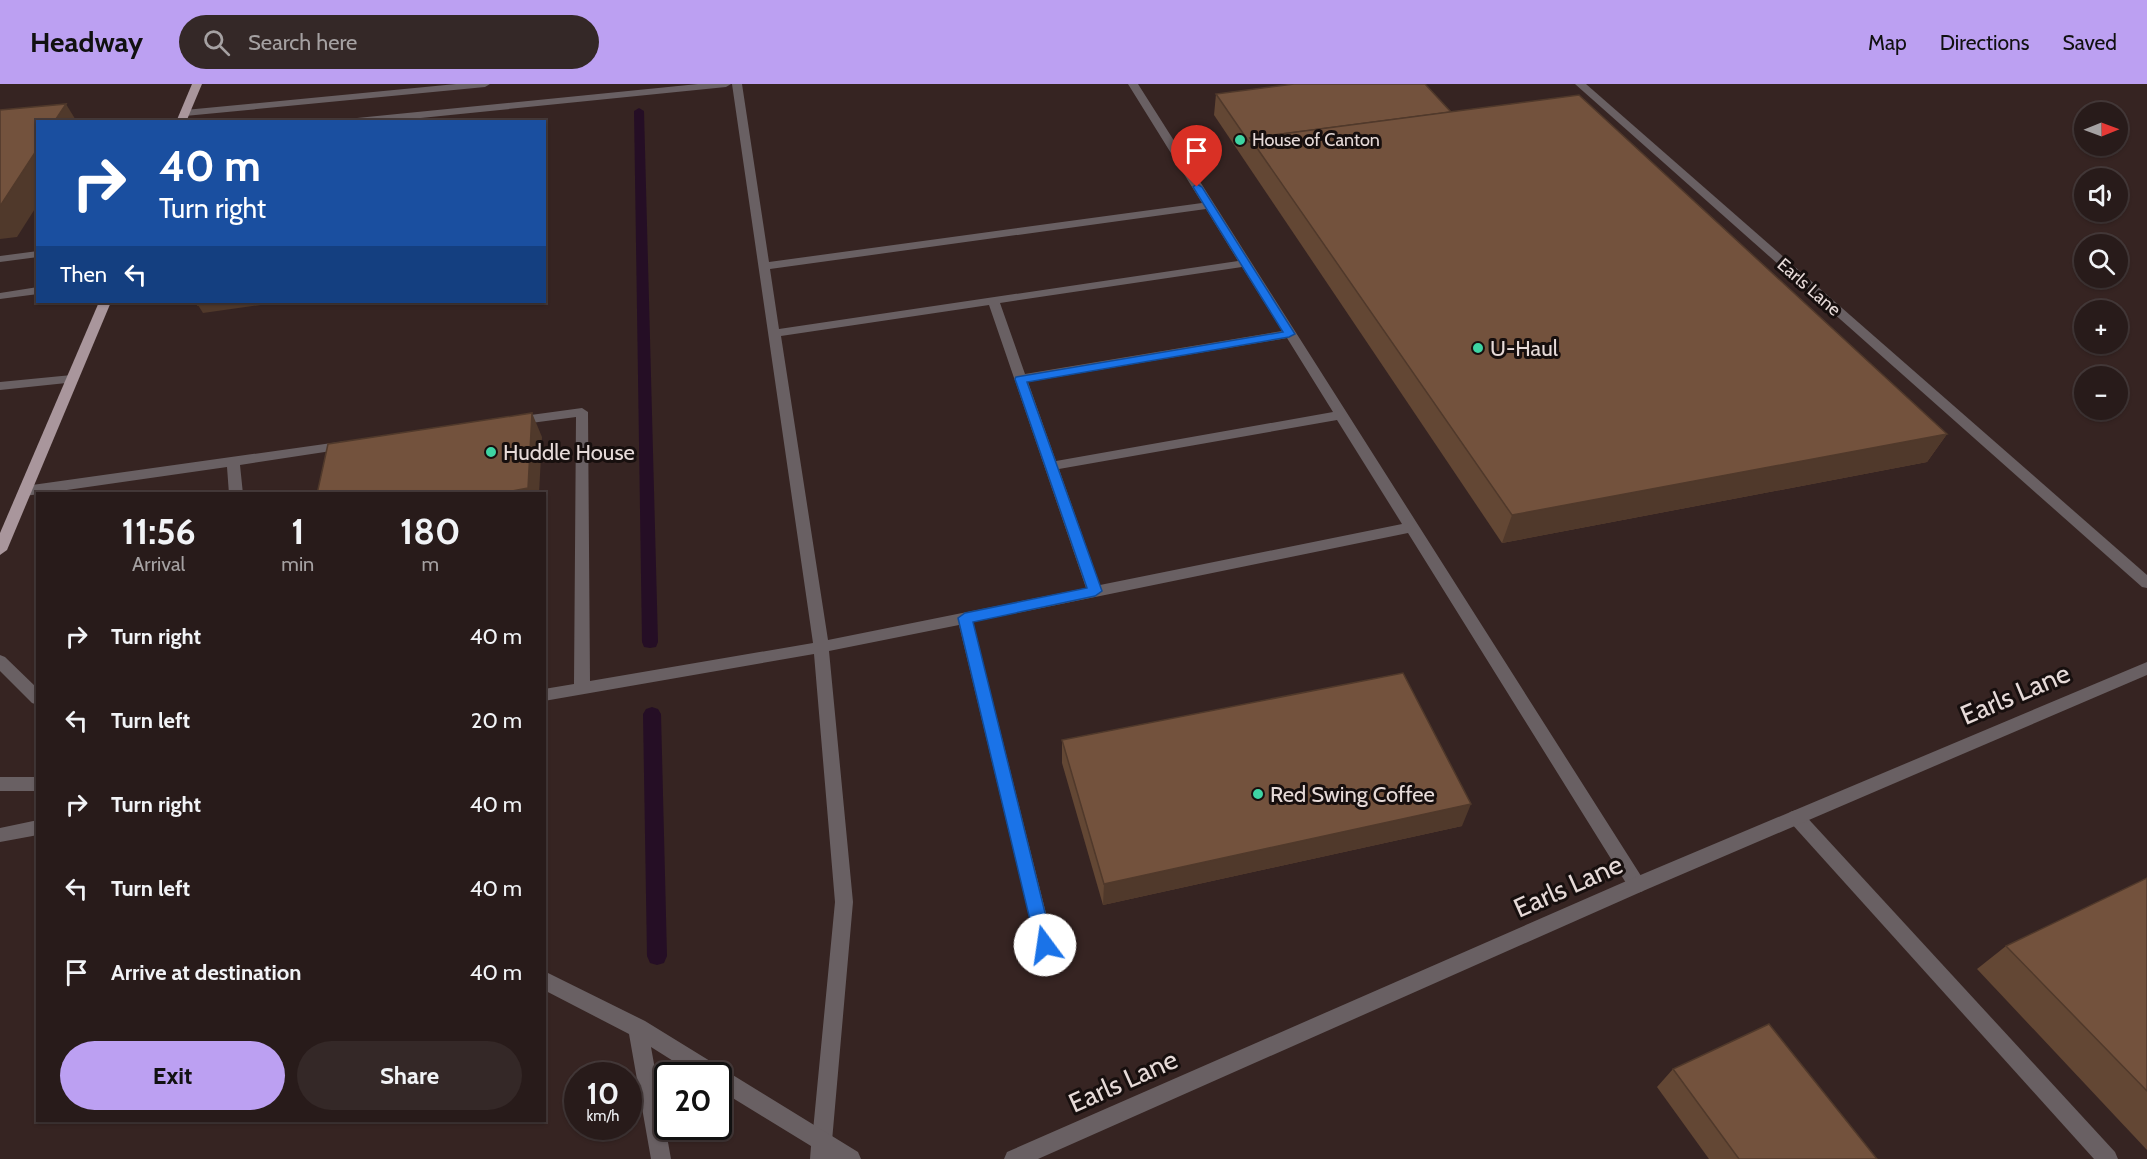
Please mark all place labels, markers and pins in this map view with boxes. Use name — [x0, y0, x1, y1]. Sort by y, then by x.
pin — [1171, 125, 1222, 187]
place label: House of Canton — [1252, 129, 1380, 151]
marker: House of Canton — [1233, 133, 1247, 147]
place label: U-Haul — [1490, 335, 1559, 362]
marker: U-Haul — [1471, 341, 1485, 355]
place label: Huddle House — [503, 439, 635, 466]
marker: Huddle House — [484, 445, 498, 459]
place label: Red Swing Coffee — [1270, 781, 1435, 808]
marker: Red Swing Coffee — [1251, 787, 1265, 801]

